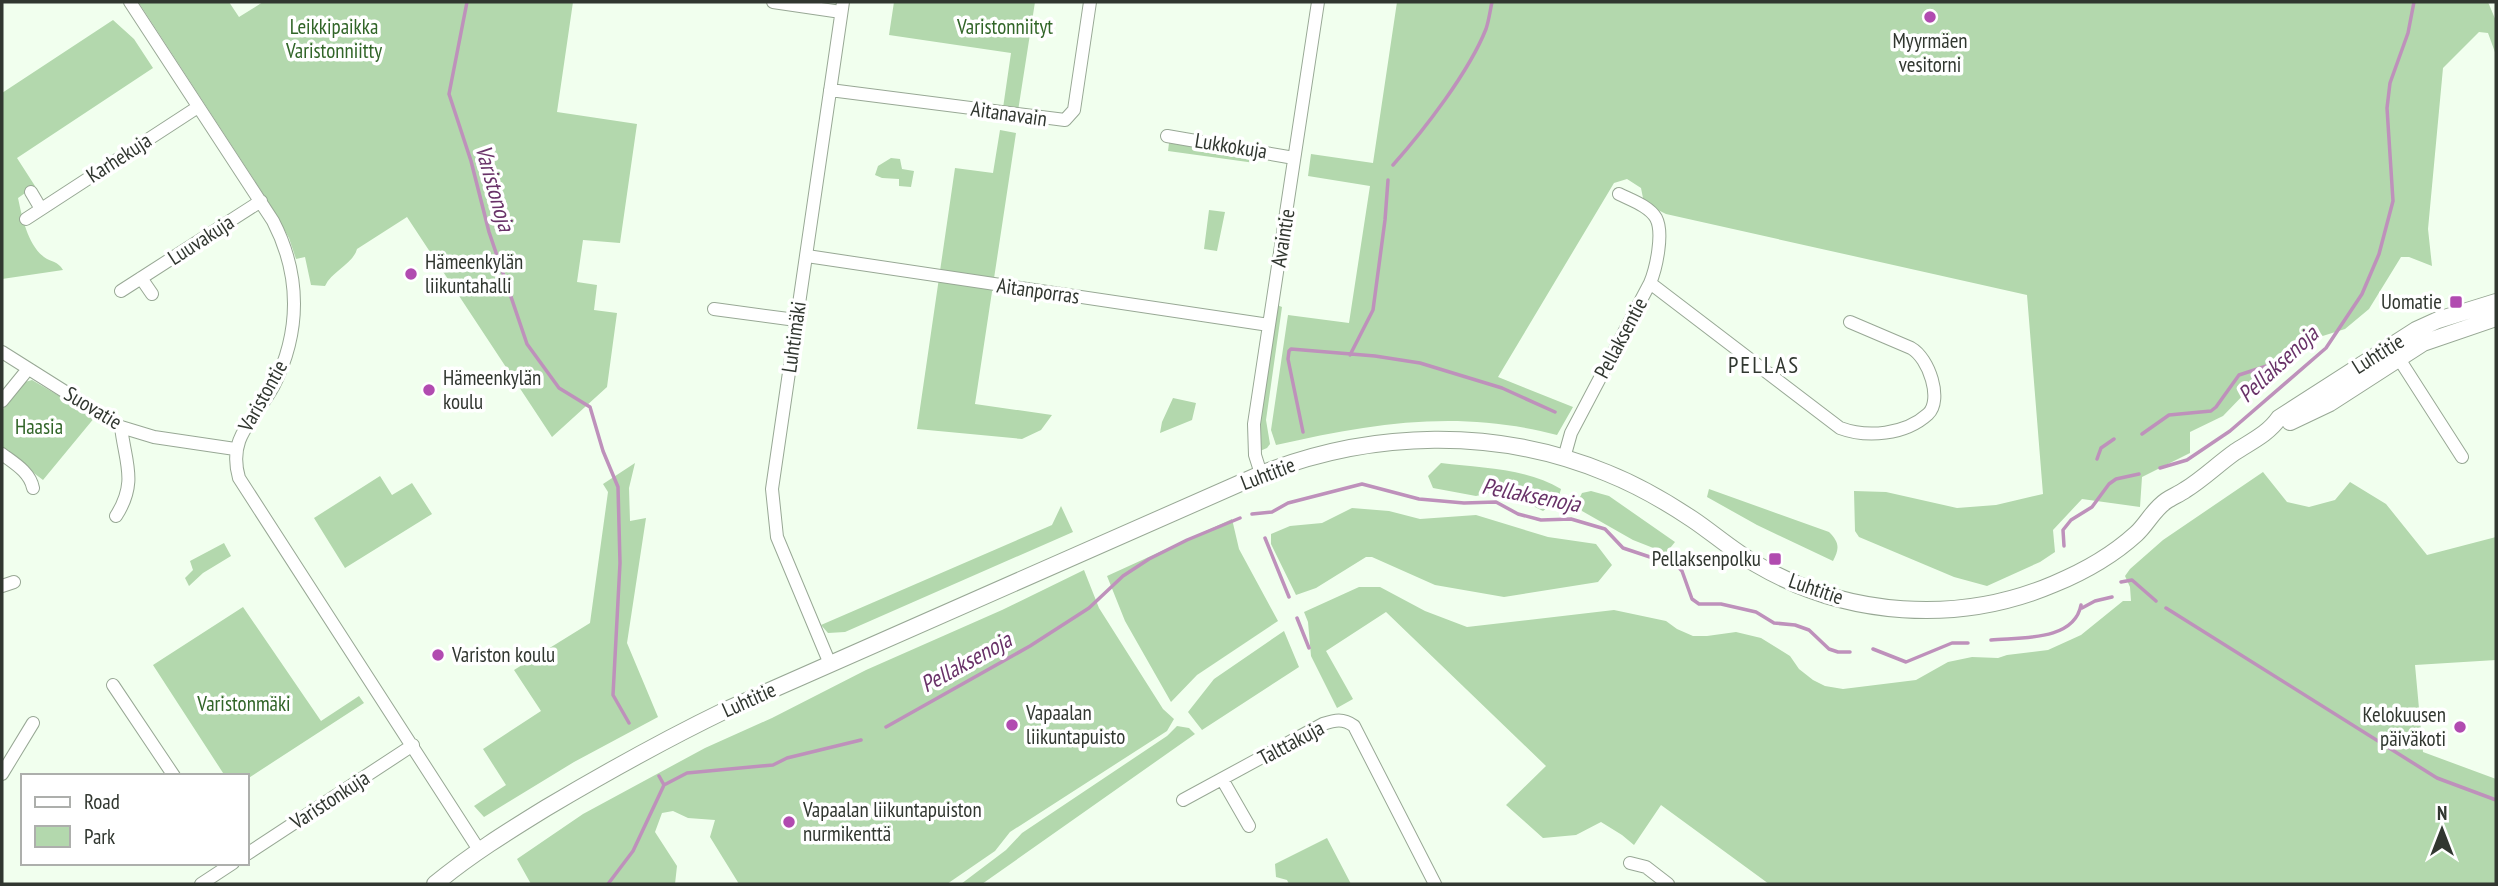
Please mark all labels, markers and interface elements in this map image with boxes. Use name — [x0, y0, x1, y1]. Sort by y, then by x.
marker: Myyrmäen vesitorni — [1922, 9, 1938, 25]
park label: Leikkipaikka Varistonniitty — [285, 13, 382, 64]
park label: Varistonniityt — [956, 13, 1053, 40]
place label: Myyrmäen vesitorni — [1892, 27, 1968, 78]
street label: Aitanavain — [969, 95, 1049, 132]
street label: Lukkokuja — [1193, 126, 1269, 165]
street label: Karhekuja — [81, 127, 156, 189]
water label: Varistonoja — [469, 141, 522, 236]
street label: Avaintie — [1265, 207, 1300, 269]
street label: Luuvakuja — [163, 208, 239, 271]
place label: Hämeenkylän liikuntahalli — [425, 248, 523, 299]
marker: Hämeenkylän liikuntahalli — [403, 266, 419, 282]
street label: Aitanporras — [995, 271, 1081, 310]
place label: Uomatie — [2381, 288, 2442, 315]
street label: Pellaksentie — [1588, 293, 1653, 383]
marker: Uomatie — [2448, 294, 2464, 310]
street label: Luhtimäki — [775, 299, 812, 374]
water label: Pellaksenoja — [2231, 318, 2325, 408]
street label: Luhtitie — [2347, 327, 2409, 380]
district label: PELLAS — [1728, 350, 1800, 379]
street label: Varistontie — [231, 355, 293, 437]
place label: Hämeenkylän koulu — [443, 364, 541, 415]
street label: Suovatie — [60, 380, 127, 435]
marker: Hämeenkylän koulu — [421, 382, 437, 398]
park label: Haasia — [15, 413, 63, 440]
street label: Luhtitie — [1237, 451, 1299, 496]
water label: Pellaksenoja — [1479, 471, 1584, 519]
place label: Pellaksenpolku — [1652, 545, 1761, 572]
marker: Pellaksenpolku — [1767, 551, 1783, 567]
street label: Luhtitie — [1785, 567, 1847, 610]
water label: Pellaksenoja — [915, 624, 1018, 698]
place label: Variston koulu — [451, 641, 555, 668]
marker: Variston koulu — [430, 647, 446, 663]
street label: Luhtitie — [718, 676, 780, 723]
park label: Varistonmäki — [196, 690, 291, 717]
place label: Vapaalan liikuntapuisto — [1025, 699, 1125, 750]
place label: Kelokuusen päiväkoti — [2362, 701, 2446, 752]
street label: Talttakuja — [1253, 714, 1328, 771]
marker: Vapaalan liikuntapuisto — [1004, 717, 1020, 733]
marker: Kelokuusen päiväkoti — [2452, 719, 2468, 735]
street label: Varistonkuja — [284, 764, 374, 836]
legend — [21, 774, 248, 865]
text: Road — [84, 788, 120, 815]
north arrow — [2407, 795, 2477, 865]
place label: Vapaalan liikuntapuiston nurmikenttä — [802, 796, 982, 847]
text: N — [2437, 801, 2447, 825]
marker: Vapaalan liikuntapuiston nurmikenttä — [781, 814, 797, 830]
text: Park — [84, 823, 115, 850]

